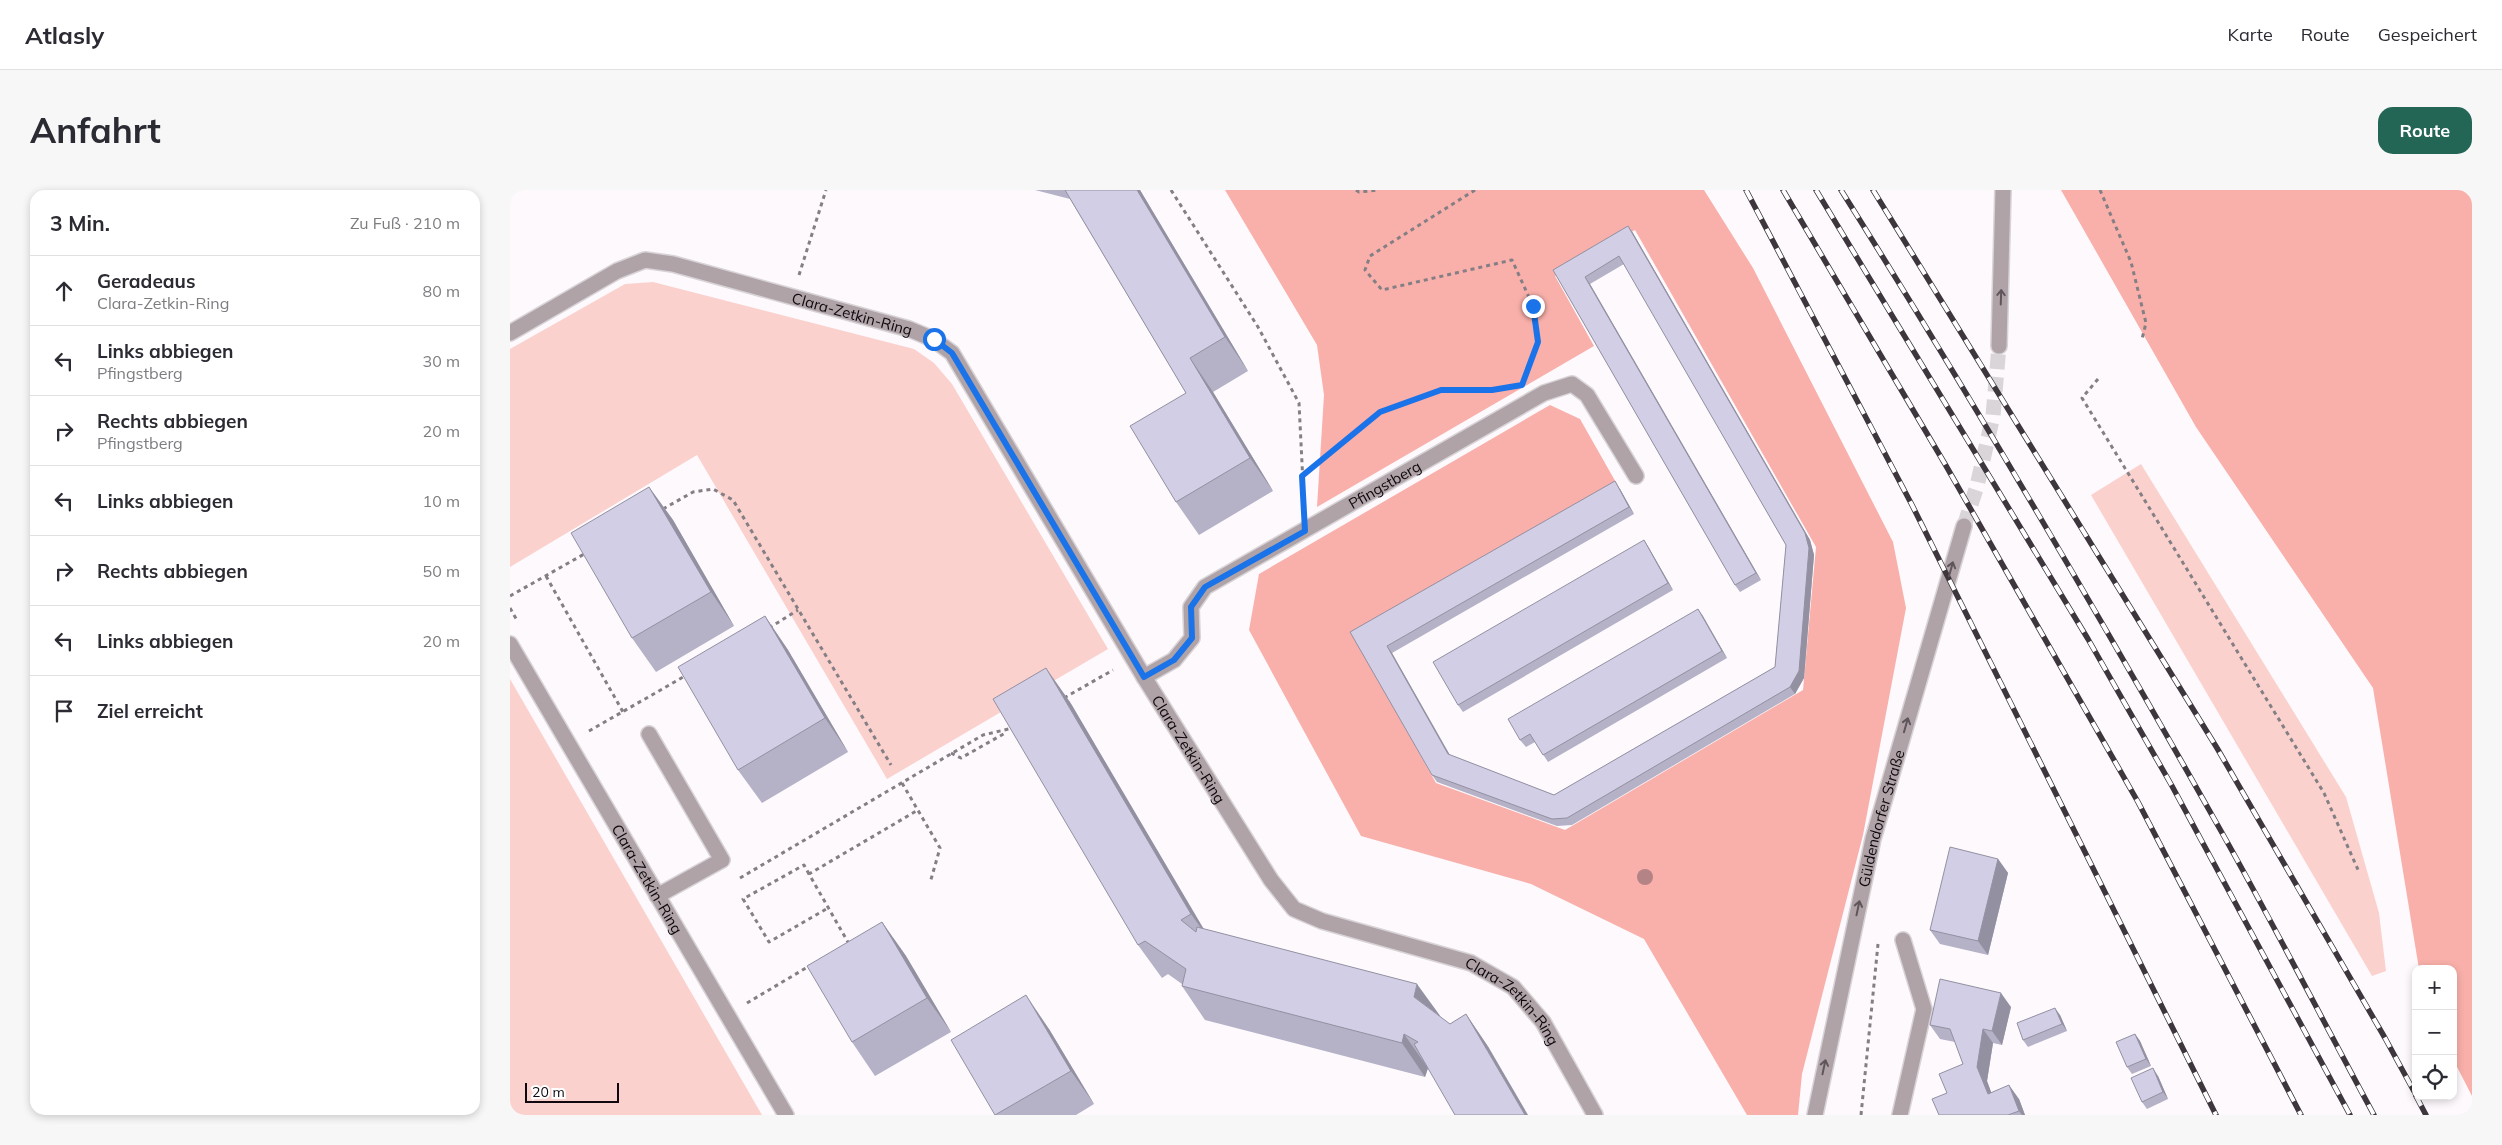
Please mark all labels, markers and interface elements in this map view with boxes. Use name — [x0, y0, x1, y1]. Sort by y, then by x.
text: Atlasly — [25, 20, 104, 50]
text: Karte — [2228, 23, 2273, 46]
text: Route — [2301, 23, 2350, 46]
text: Gespeichert — [2378, 23, 2477, 46]
button: Route — [2378, 107, 2472, 154]
text: Anfahrt — [30, 108, 161, 152]
text: 3 Min. — [50, 210, 110, 236]
text: Zu Fuß · 210 m — [350, 213, 460, 233]
text: Geradeaus — [97, 269, 195, 293]
icon: ahead — [50, 277, 78, 305]
text: 80 m — [423, 281, 460, 301]
street label: Clara-Zetkin-Ring — [790, 288, 915, 339]
one-way arrow — [1996, 289, 2005, 305]
text: Clara-Zetkin-Ring — [97, 293, 229, 313]
route end — [1522, 295, 1545, 318]
route start — [923, 328, 946, 351]
text: Links abbiegen — [97, 339, 234, 363]
icon: left — [50, 347, 78, 375]
text: 30 m — [423, 351, 460, 371]
text: Pfingstberg — [97, 363, 183, 383]
text: Rechts abbiegen — [97, 409, 248, 433]
icon: right — [50, 417, 78, 445]
text: 20 m — [423, 421, 460, 441]
text: Pfingstberg — [97, 433, 183, 453]
street label: Pfingstberg — [1345, 456, 1424, 513]
icon: left — [50, 487, 78, 515]
text: Links abbiegen — [97, 489, 234, 513]
text: 10 m — [423, 491, 460, 511]
icon: right — [50, 557, 78, 585]
text: Rechts abbiegen — [97, 559, 248, 583]
text: 50 m — [423, 561, 460, 581]
one-way arrow — [1947, 561, 1957, 577]
icon: left — [50, 627, 78, 655]
text: Links abbiegen — [97, 629, 234, 653]
text: 20 m — [423, 631, 460, 651]
street label: Clara-Zetkin-Ring — [1148, 691, 1230, 807]
icon: arrive — [50, 697, 78, 725]
text: Ziel erreicht — [97, 699, 203, 723]
one-way arrow — [1902, 717, 1911, 733]
street label: Güldendorfer Straße — [1854, 747, 1908, 889]
street label: Clara-Zetkin-Ring — [608, 820, 687, 937]
one-way arrow — [1854, 901, 1863, 917]
street label: Clara-Zetkin-Ring — [1462, 952, 1563, 1048]
map controls — [2412, 965, 2457, 1100]
button: + — [2412, 965, 2457, 1010]
button: − — [2412, 1010, 2457, 1055]
button: locate — [2412, 1055, 2457, 1100]
one-way arrow — [1820, 1060, 1829, 1076]
scale bar — [525, 1080, 619, 1103]
text: 20 m — [532, 1083, 565, 1101]

